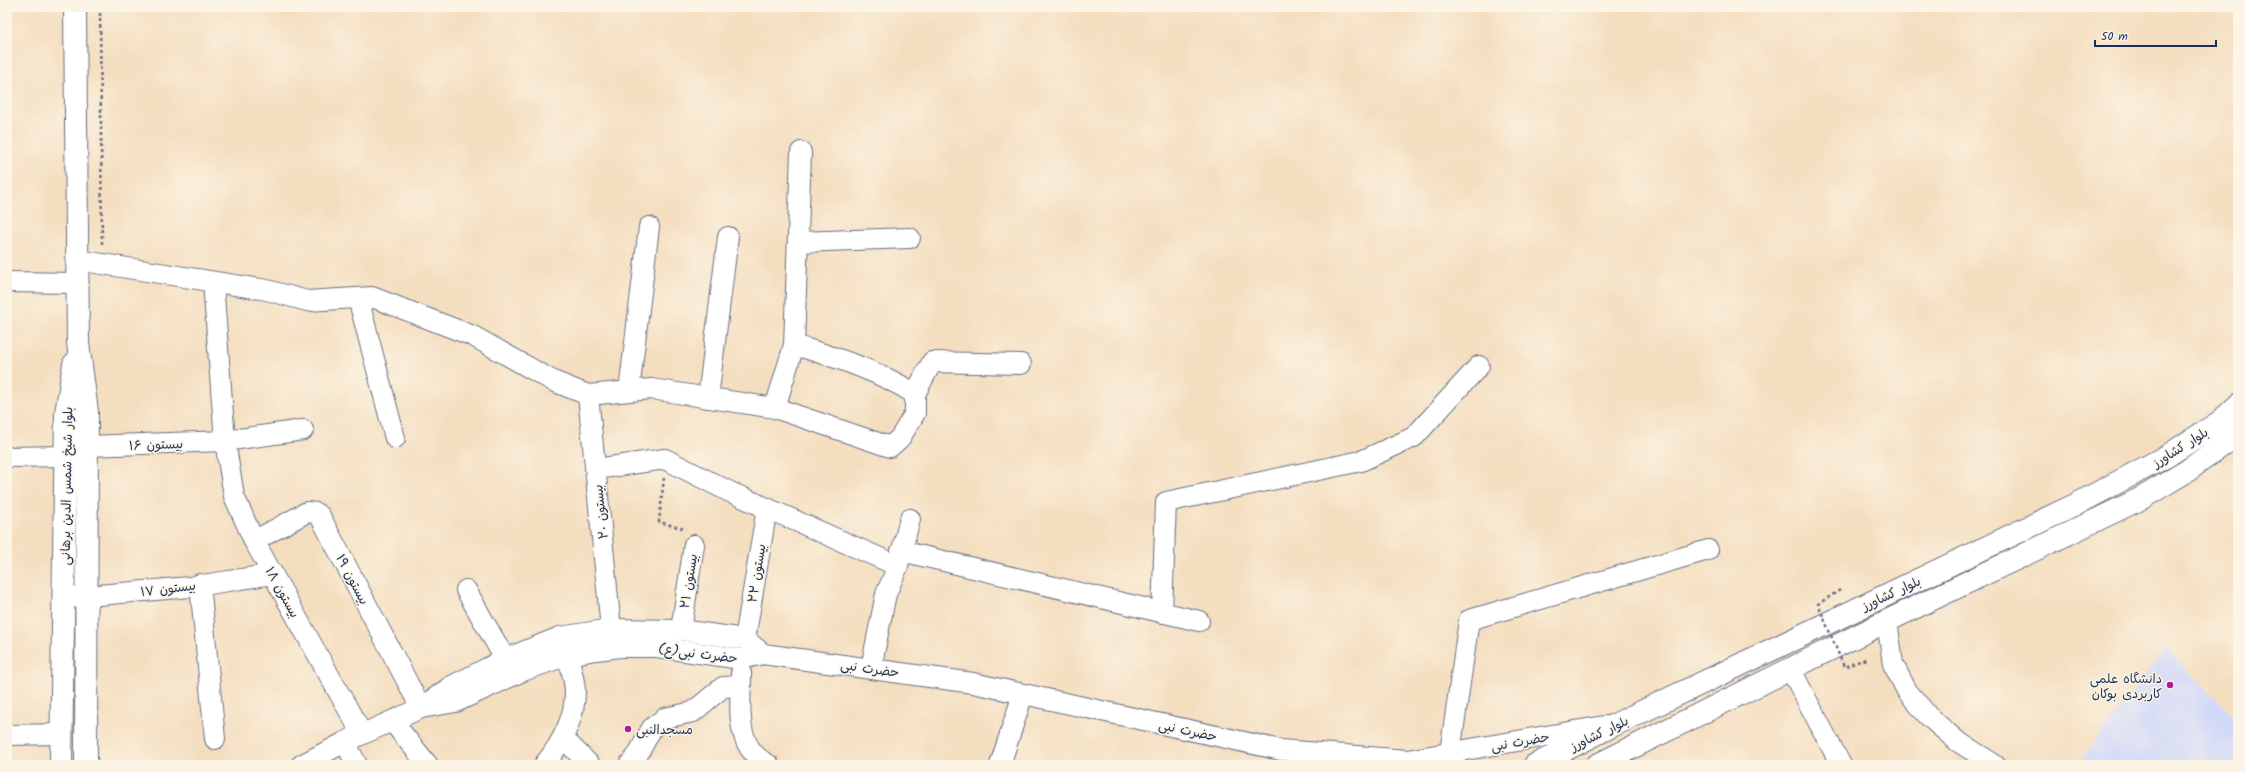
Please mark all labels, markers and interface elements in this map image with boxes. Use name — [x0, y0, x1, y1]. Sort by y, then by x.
scale bar — [2095, 22, 2216, 48]
text: 50 m — [2101, 27, 2128, 46]
street label: بلوار شیخ شمس الدین برهانی — [56, 407, 79, 566]
street label: بلوار کشاورز — [2148, 423, 2213, 474]
street label: بیستون ۱۶ — [128, 434, 184, 457]
street label: بیستون ۲۰ — [588, 483, 615, 540]
street label: بیستون ۲۲ — [742, 542, 773, 604]
street label: بیستون ۱۹ — [330, 551, 374, 609]
street label: بیستون ۲۱ — [675, 552, 704, 610]
street label: بیستون ۱۸ — [259, 563, 304, 622]
street label: بلوار کشاورز — [1858, 572, 1925, 618]
street label: بیستون ۱۷ — [139, 576, 197, 603]
street label: حضرت نبی(ع) — [657, 639, 739, 670]
street label: حضرت نبی — [839, 655, 901, 684]
place label: دانشگاه علمی کاربردی بوکان — [2090, 669, 2162, 705]
marker: دانشگاه علمی کاربردی بوکان — [2165, 680, 2175, 690]
street label: بلوار کشاورز — [1566, 711, 1633, 758]
street label: حضرت نبی — [1157, 715, 1219, 748]
place label: مسجدالنبی — [636, 720, 693, 741]
marker: مسجدالنبی — [623, 724, 633, 734]
street label: حضرت نبی — [1489, 727, 1551, 758]

